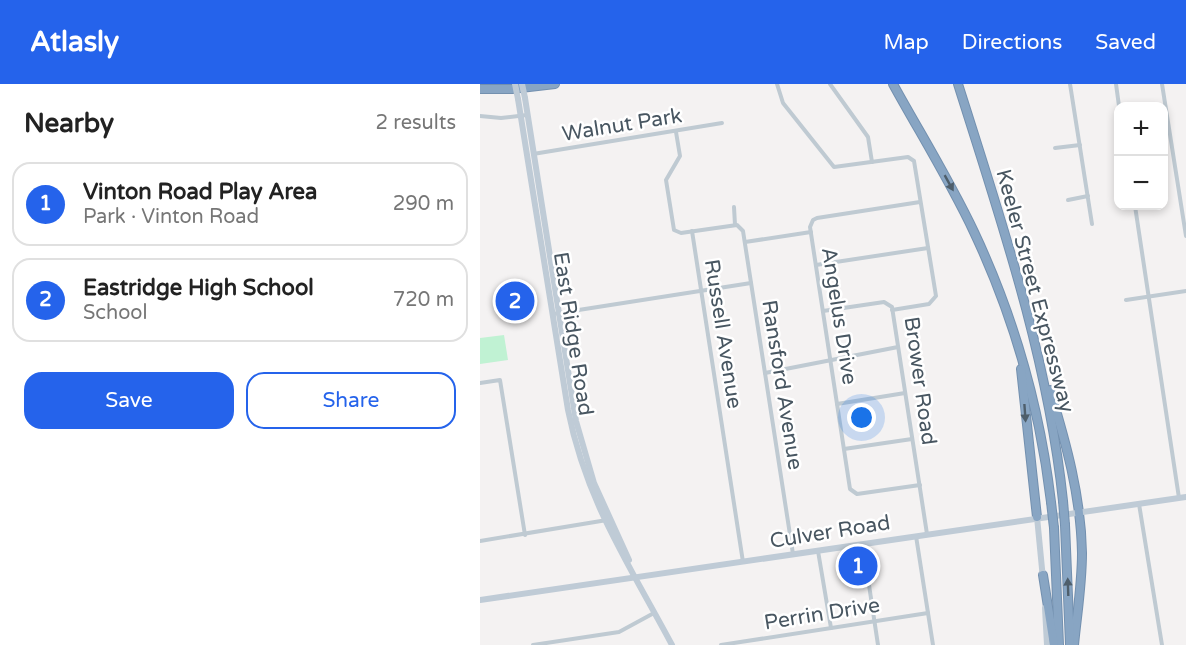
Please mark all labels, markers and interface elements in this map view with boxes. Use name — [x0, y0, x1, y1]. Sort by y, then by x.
text: Atlasly — [30, 25, 119, 59]
text: Map — [883, 30, 929, 55]
text: Directions — [962, 30, 1062, 55]
text: Saved — [1095, 30, 1156, 55]
map controls — [1114, 102, 1168, 210]
button: + — [1114, 102, 1168, 156]
street label: Walnut Park — [560, 103, 684, 147]
text: Nearby — [24, 108, 114, 139]
text: 2 results — [376, 111, 456, 135]
button: − — [1114, 156, 1168, 210]
street label: Keeler Street Expressway — [990, 167, 1080, 415]
one-way arrow — [944, 175, 954, 192]
text: Vinton Road Play Area — [83, 179, 317, 205]
text: 1 — [39, 192, 52, 216]
text: 290 m — [393, 192, 454, 216]
text: Park · Vinton Road — [83, 205, 259, 229]
street label: Angelus Drive — [816, 246, 862, 387]
street label: East Ridge Road — [548, 250, 598, 418]
street label: Russell Avenue — [699, 258, 747, 411]
text: Eastridge High School — [83, 275, 314, 301]
pin: 2 — [495, 278, 534, 324]
text: 2 — [39, 288, 52, 312]
text: 720 m — [393, 288, 454, 312]
street label: Ransford Avenue — [756, 298, 808, 472]
text: School — [83, 301, 147, 325]
street label: Brower Road — [899, 315, 941, 447]
button: Save — [24, 372, 234, 429]
button: Share — [246, 372, 456, 429]
your location — [847, 403, 876, 432]
one-way arrow — [1021, 404, 1030, 423]
street label: Culver Road — [768, 510, 892, 554]
pin: 1 — [838, 544, 878, 588]
one-way arrow — [1064, 577, 1073, 596]
street label: Perrin Drive — [762, 592, 882, 635]

